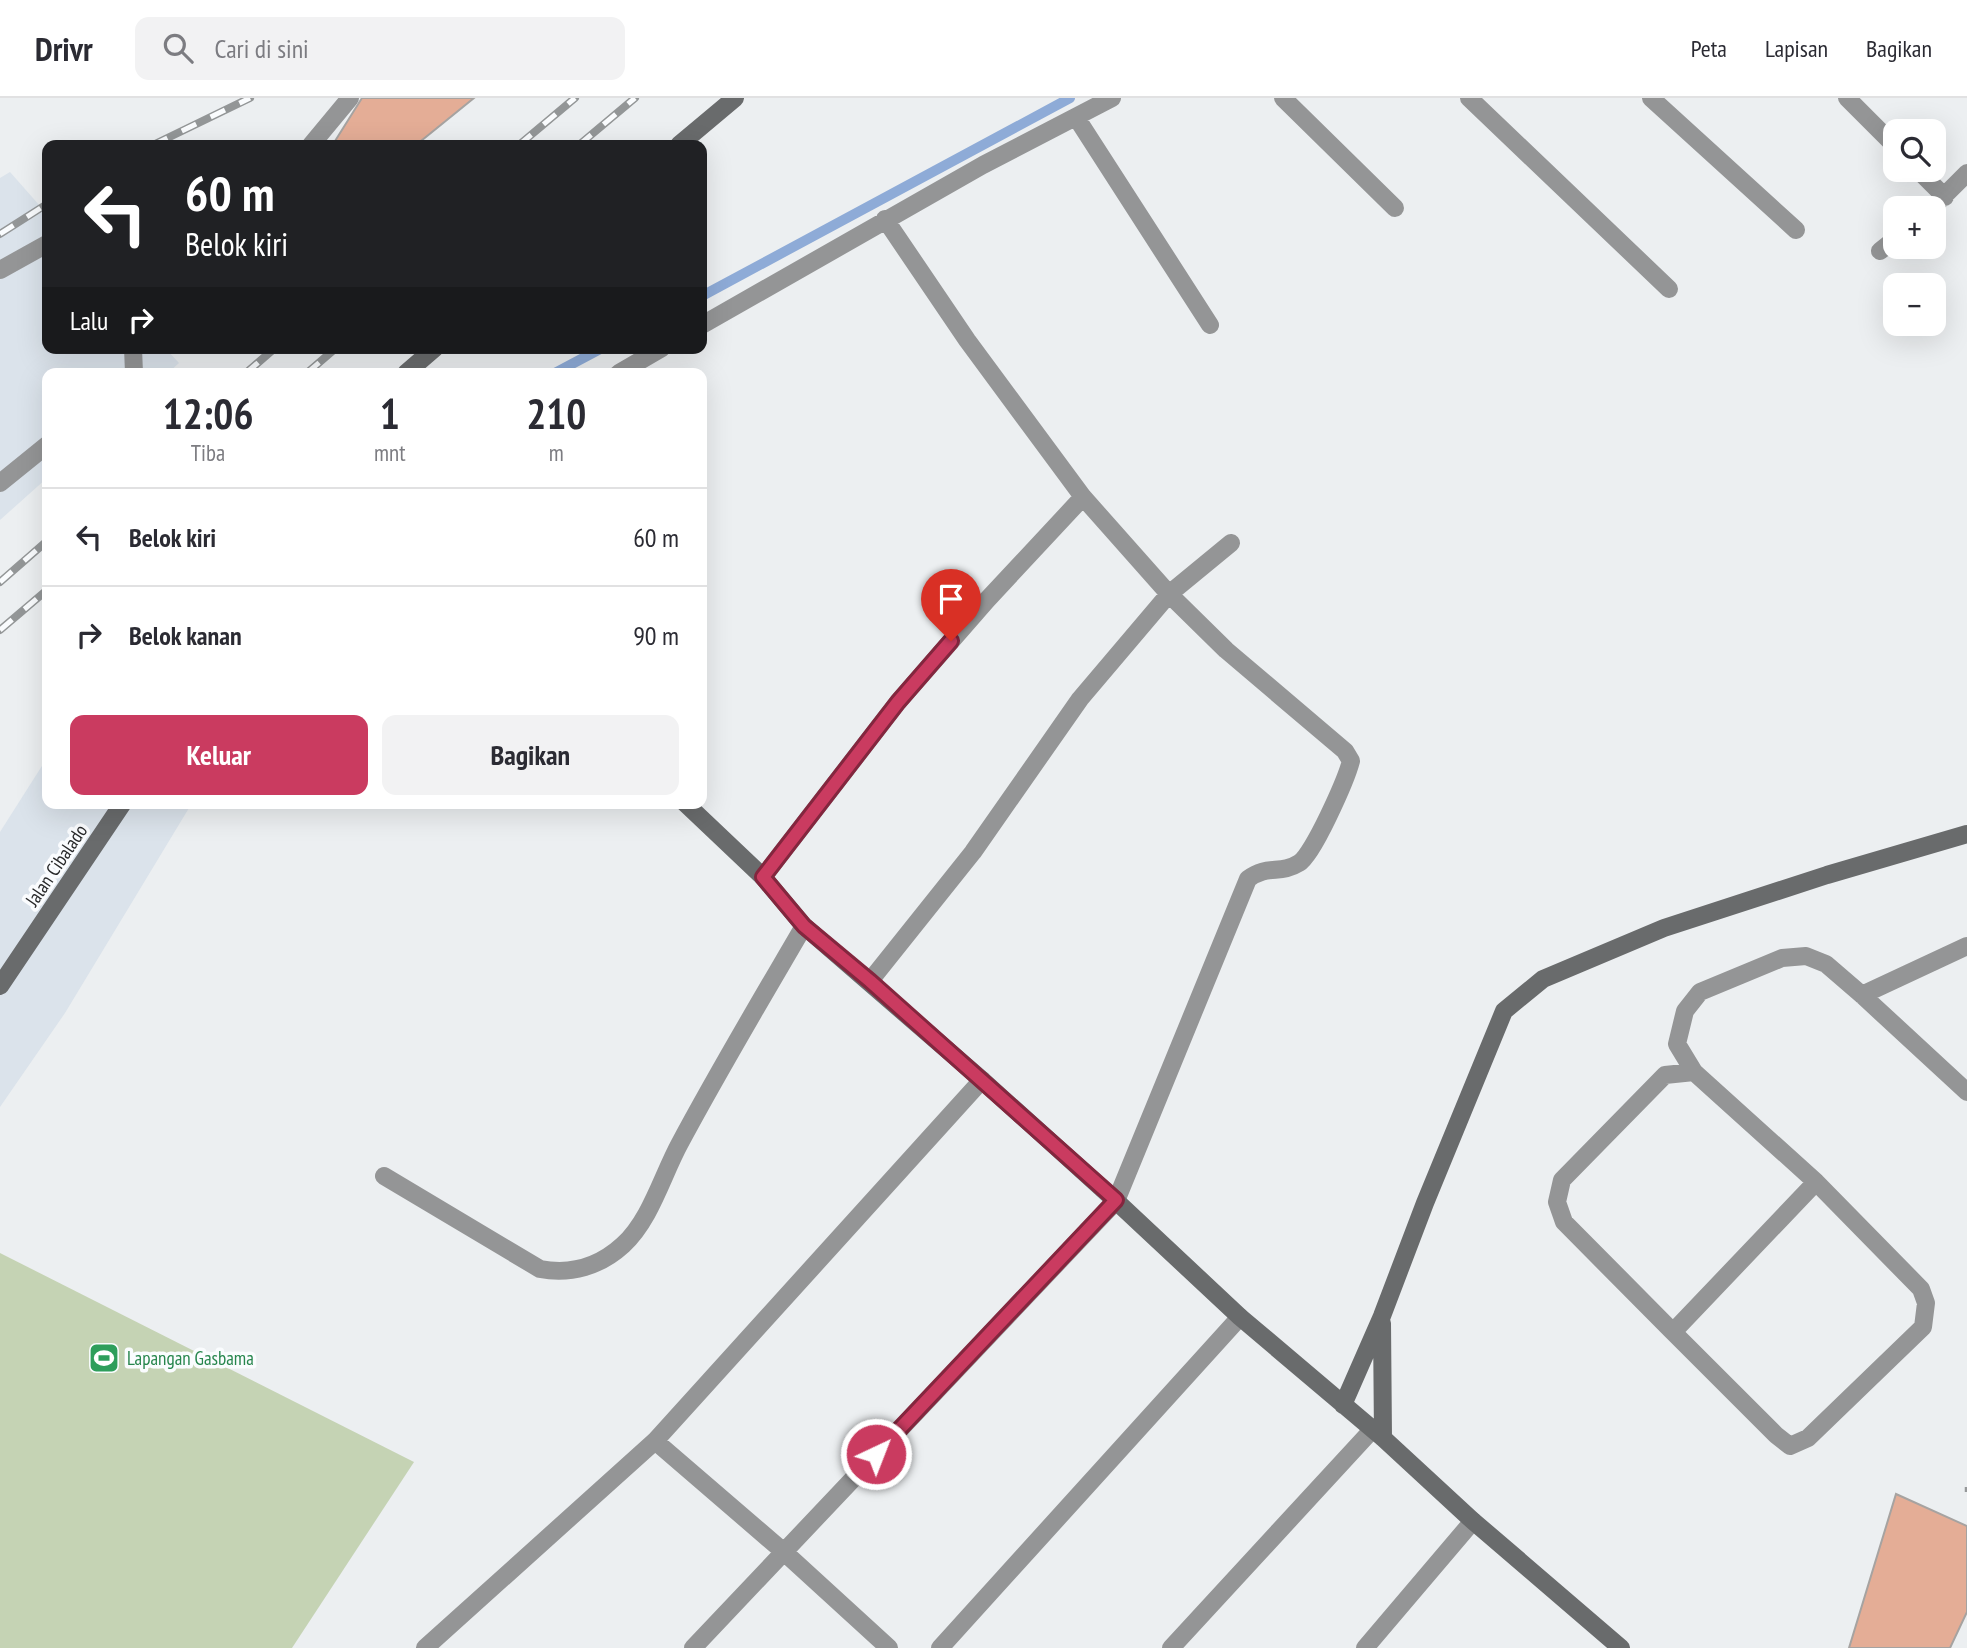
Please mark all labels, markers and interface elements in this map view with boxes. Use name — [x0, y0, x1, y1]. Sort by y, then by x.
search box — [135, 17, 625, 80]
text: Drivr — [35, 27, 93, 70]
icon: search — [159, 29, 197, 67]
text: Cari di sini — [215, 32, 309, 65]
text: Peta — [1691, 33, 1727, 64]
text: Lapisan — [1765, 33, 1828, 64]
text: Bagikan — [1866, 33, 1932, 64]
map controls — [1883, 119, 1946, 336]
button: search — [1883, 119, 1946, 182]
text: 60 m — [185, 161, 274, 225]
icon: left — [70, 168, 161, 259]
button: + — [1883, 196, 1946, 259]
text: Belok kiri — [185, 223, 288, 265]
button: − — [1883, 273, 1946, 336]
icon: right — [122, 301, 160, 339]
text: Lalu — [70, 304, 108, 337]
text: 12:06 — [163, 386, 253, 441]
text: 1 — [380, 386, 400, 441]
text: 210 — [526, 386, 586, 441]
text: Tiba — [191, 438, 225, 467]
text: mnt — [374, 438, 406, 467]
text: m — [549, 438, 564, 467]
icon: left — [70, 518, 108, 556]
text: Belok kiri — [129, 521, 216, 554]
text: 60 m — [633, 521, 679, 554]
pin — [921, 569, 981, 641]
icon: arrive — [932, 580, 970, 618]
icon: right — [70, 616, 108, 654]
text: Belok kanan — [129, 619, 242, 652]
text: 90 m — [633, 619, 679, 652]
button: Keluar — [70, 715, 368, 795]
button: Bagikan — [382, 715, 679, 795]
street label: Jalan Cibalado — [19, 819, 92, 911]
sports icon: Lapangan Gasbama — [87, 1341, 121, 1375]
place label: Lapangan Gasbama — [127, 1346, 254, 1370]
position arrow — [839, 1417, 913, 1491]

